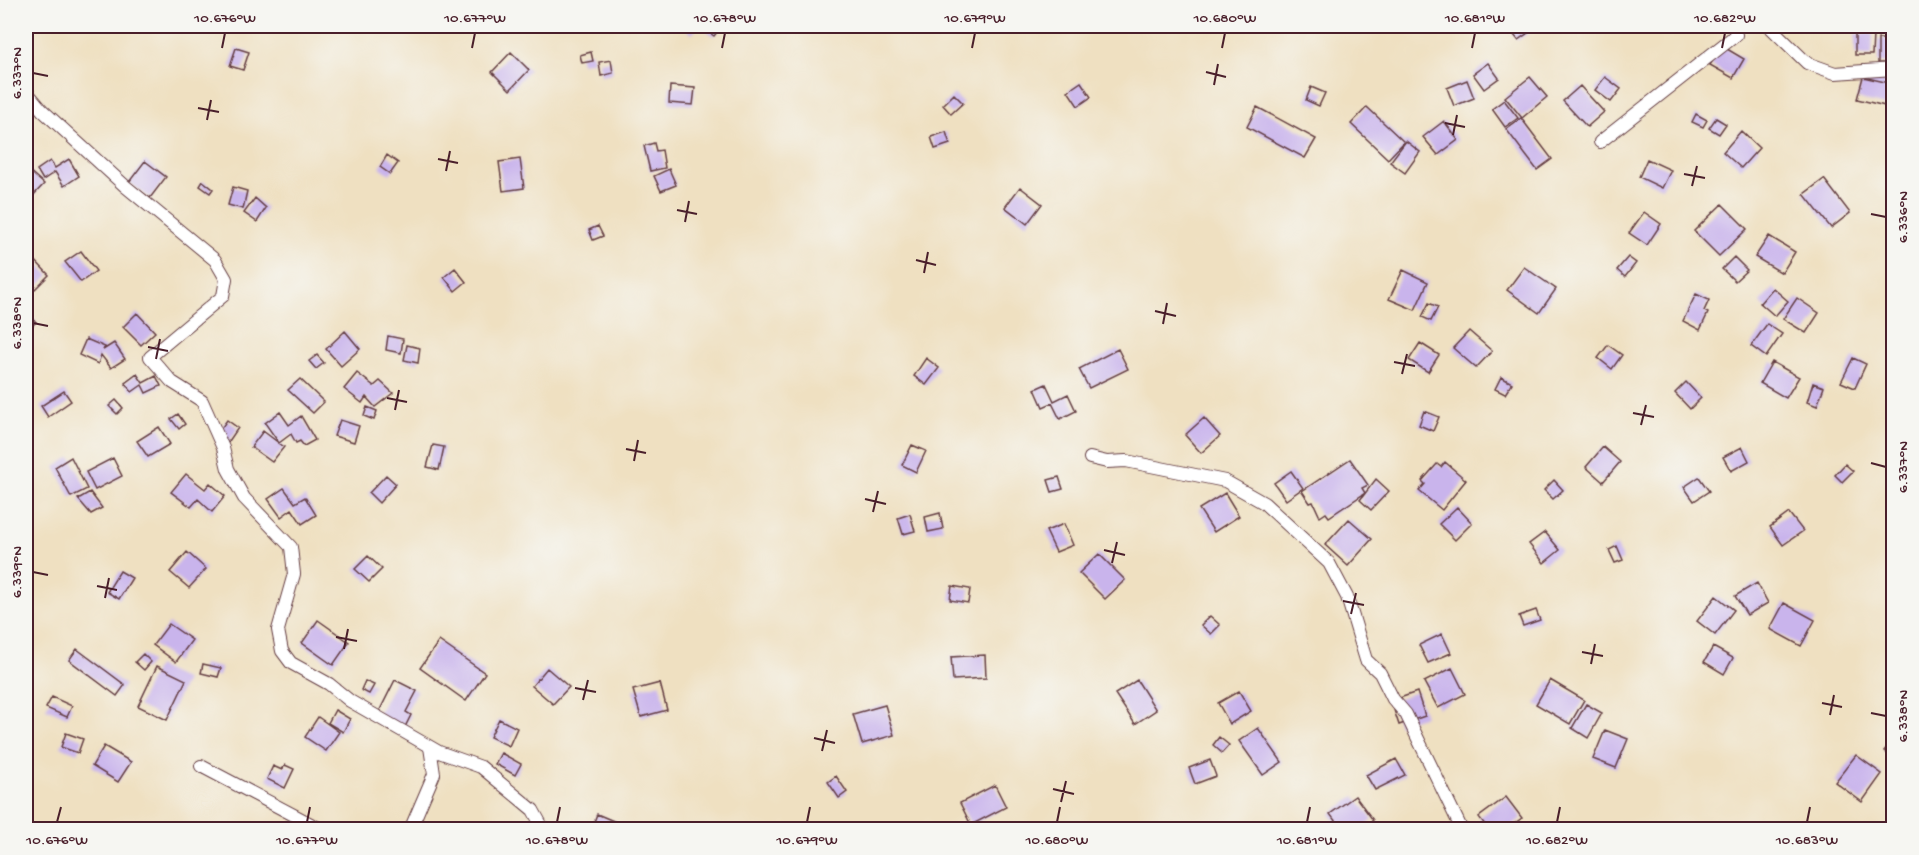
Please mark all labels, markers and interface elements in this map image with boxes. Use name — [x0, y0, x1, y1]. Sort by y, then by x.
text: 10.676°W — [193, 10, 256, 28]
text: 10.677°W — [443, 10, 506, 28]
text: 10.678°W — [693, 10, 756, 28]
text: 10.679°W — [943, 10, 1006, 28]
text: 10.680°W — [1192, 10, 1257, 28]
text: 10.681°W — [1444, 10, 1506, 28]
text: 10.682°W — [1693, 10, 1756, 28]
text: 6.337°N — [9, 47, 27, 99]
text: 6.336°N — [1895, 191, 1913, 243]
text: 6.338°N — [9, 296, 27, 349]
text: 6.337°N — [1895, 441, 1913, 493]
text: 6.339°N — [9, 546, 27, 598]
text: 6.338°N — [1895, 689, 1913, 742]
text: 10.676°W — [25, 832, 88, 850]
text: 10.677°W — [275, 832, 338, 850]
text: 10.678°W — [525, 832, 588, 850]
text: 10.679°W — [775, 832, 838, 850]
text: 10.680°W — [1024, 832, 1089, 850]
text: 10.681°W — [1276, 832, 1338, 850]
text: 10.682°W — [1525, 832, 1588, 850]
text: 10.683°W — [1775, 832, 1838, 850]

